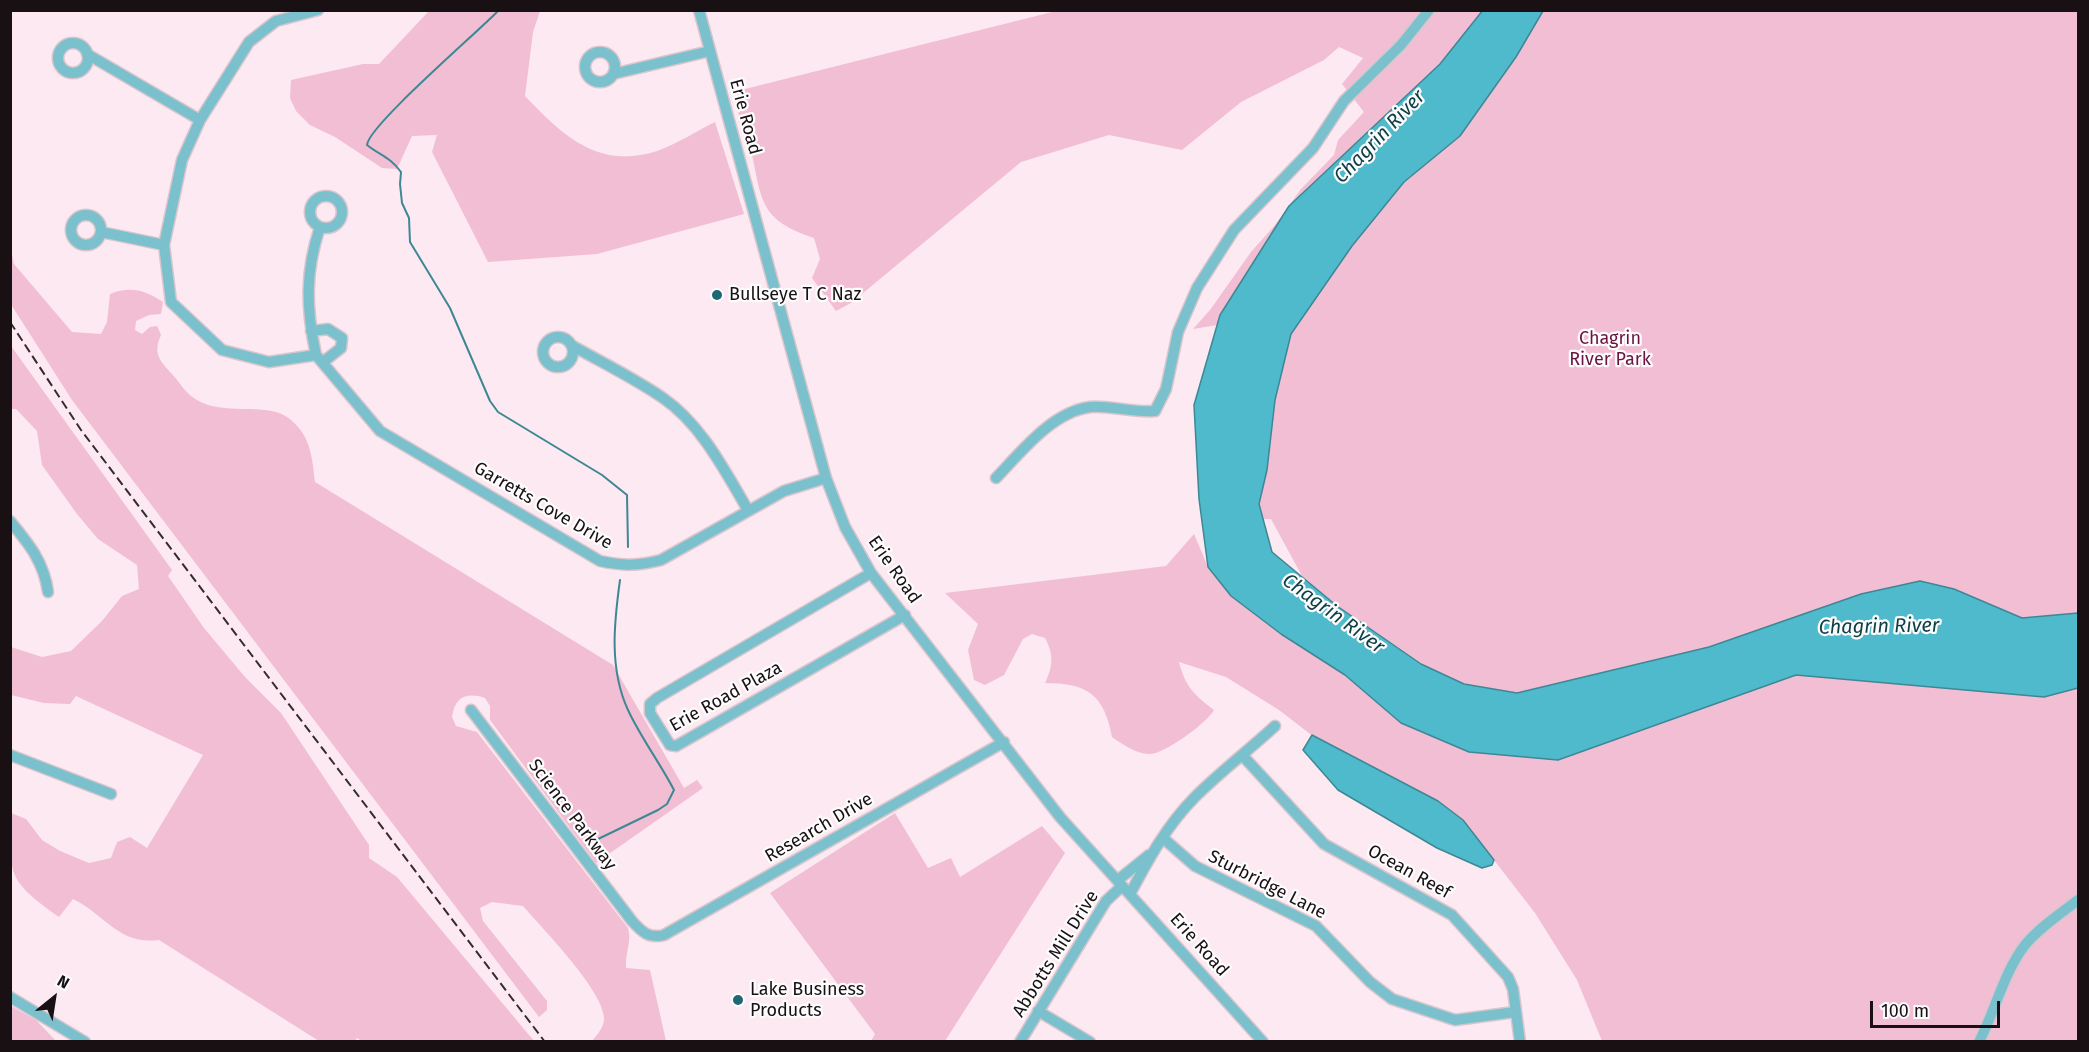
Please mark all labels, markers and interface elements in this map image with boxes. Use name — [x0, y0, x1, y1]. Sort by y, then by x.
street label: Erie Road — [725, 77, 765, 157]
water label: Chagrin River — [1329, 85, 1431, 189]
place label: Bullseye T C Naz — [729, 284, 861, 306]
marker: Bullseye T C Naz — [710, 288, 724, 302]
park label: Chagrin River Park — [1569, 328, 1651, 370]
street label: Garretts Cove Drive — [470, 458, 616, 554]
street label: Erie Road — [863, 532, 925, 608]
water label: Chagrin River — [1277, 569, 1389, 659]
water label: Chagrin River — [1818, 614, 1940, 640]
street label: Erie Road Plaza — [666, 657, 786, 737]
street label: Science Parkway — [523, 755, 621, 875]
street label: Research Drive — [761, 788, 877, 868]
street label: Ocean Reef — [1364, 840, 1454, 904]
street label: Sturbridge Lane — [1204, 846, 1330, 924]
street label: Abbotts Mill Drive — [1008, 887, 1104, 1021]
street label: Erie Road — [1165, 909, 1233, 981]
north arrow — [24, 968, 84, 1028]
text: N — [54, 971, 73, 993]
place label: Lake Business Products — [750, 979, 864, 1022]
scale bar — [1873, 989, 2004, 1027]
marker: Lake Business Products — [731, 993, 745, 1007]
text: 100 m — [1881, 1000, 1929, 1022]

